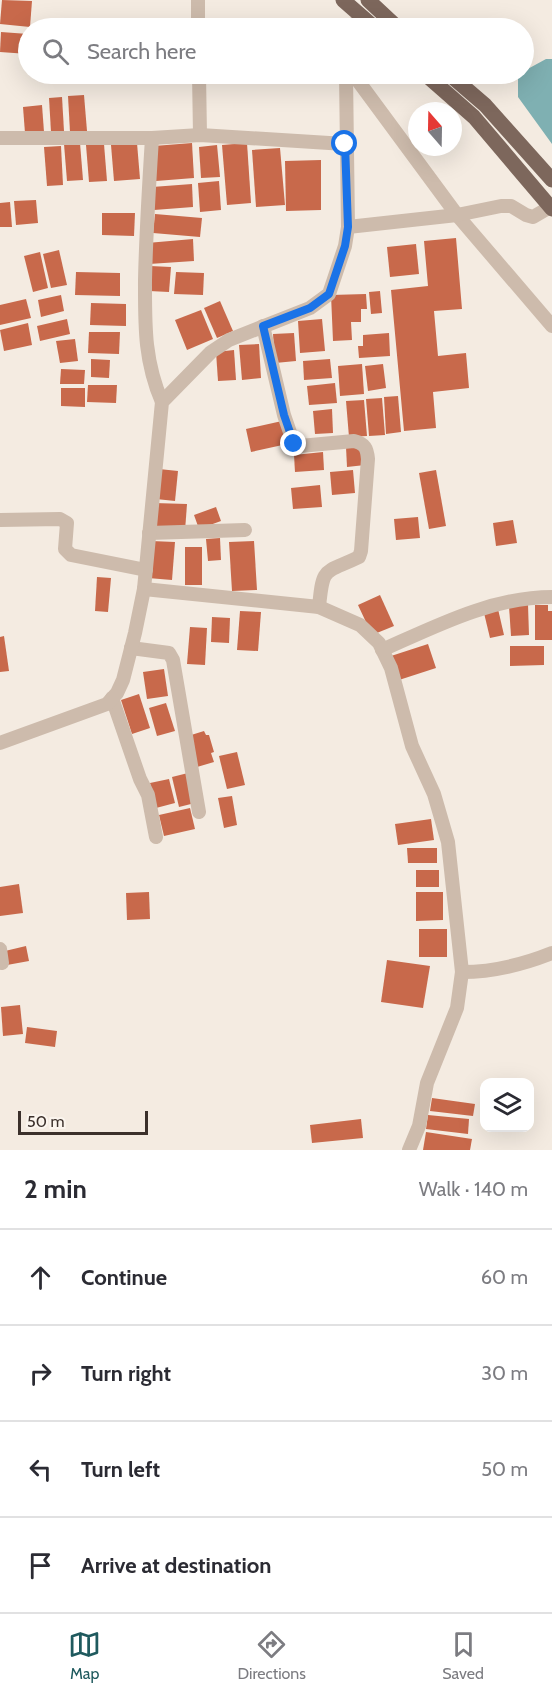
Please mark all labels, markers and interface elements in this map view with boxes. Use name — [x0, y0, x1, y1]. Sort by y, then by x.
search box — [18, 18, 534, 84]
icon: search — [39, 35, 72, 68]
text: Search here — [87, 38, 196, 65]
north arrow — [408, 102, 462, 156]
route start — [331, 130, 357, 156]
route end — [280, 430, 306, 456]
map controls — [480, 1078, 534, 1132]
button: layers — [480, 1078, 534, 1132]
scale bar — [18, 1108, 148, 1136]
text: 50 m — [27, 1112, 64, 1131]
text: 2 min — [24, 1173, 87, 1205]
text: Walk · 140 m — [419, 1177, 528, 1201]
icon: ahead — [24, 1261, 57, 1294]
text: Continue — [81, 1264, 167, 1291]
text: 60 m — [481, 1265, 528, 1289]
icon: right — [24, 1357, 57, 1390]
text: Turn right — [81, 1360, 171, 1387]
text: 30 m — [481, 1361, 528, 1385]
icon: left — [24, 1453, 57, 1486]
text: Turn left — [81, 1456, 160, 1483]
text: 50 m — [481, 1457, 528, 1481]
icon: arrive — [24, 1549, 57, 1582]
text: Arrive at destination — [81, 1552, 271, 1579]
tab: Map — [68, 1628, 101, 1683]
tab: Directions — [238, 1628, 306, 1683]
tab: Saved — [442, 1628, 484, 1683]

